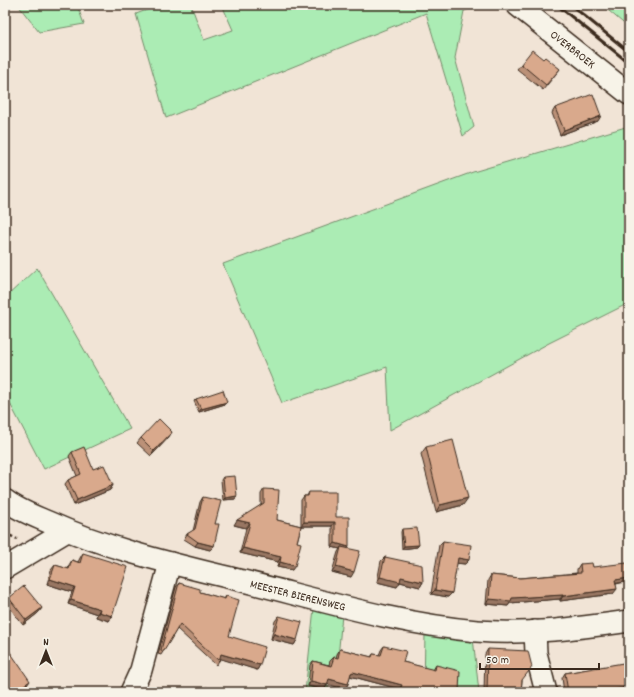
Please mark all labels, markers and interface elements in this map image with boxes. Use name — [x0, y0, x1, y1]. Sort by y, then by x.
street label: OVERBROEK — [546, 27, 599, 74]
street label: MEESTER BIERENSWEG — [248, 576, 347, 617]
north arrow — [26, 631, 66, 671]
text: N — [43, 635, 49, 651]
scale bar — [480, 645, 599, 671]
text: 50 m — [486, 652, 509, 669]

